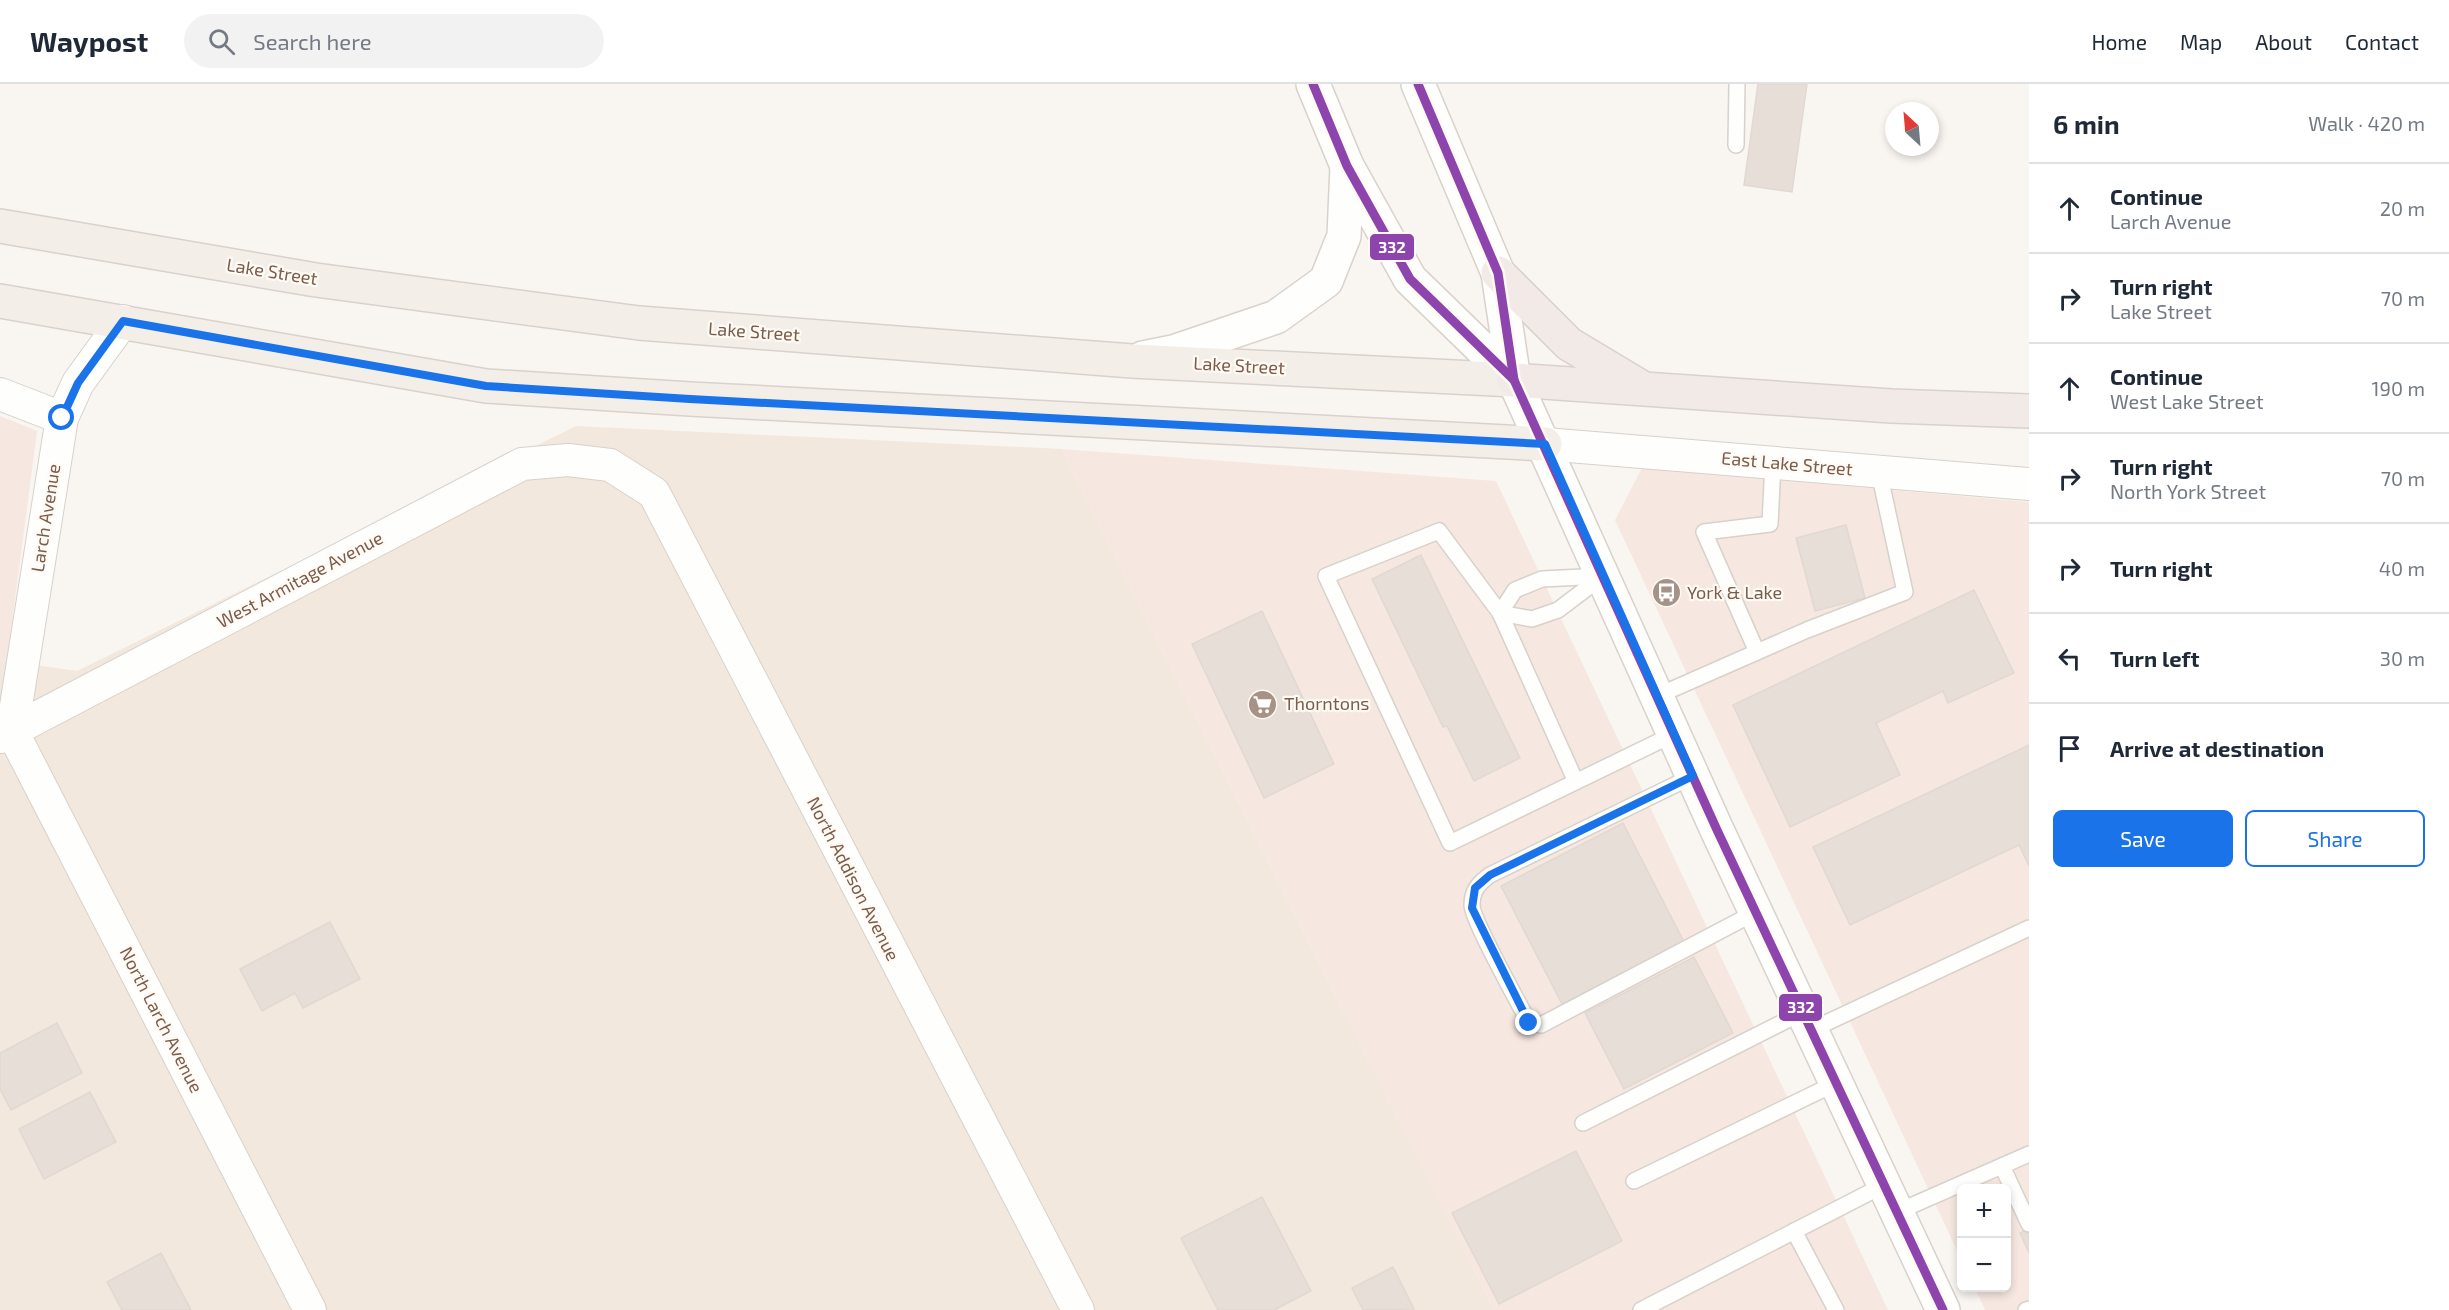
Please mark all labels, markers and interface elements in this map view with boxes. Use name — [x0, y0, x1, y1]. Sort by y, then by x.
search box — [184, 14, 604, 68]
text: Waypost — [30, 24, 148, 58]
icon: search — [205, 25, 238, 58]
text: Search here — [253, 28, 372, 54]
text: Home — [2091, 29, 2147, 54]
text: Map — [2180, 29, 2222, 54]
text: About — [2255, 29, 2312, 54]
text: Contact — [2345, 29, 2419, 54]
north arrow — [1885, 102, 1939, 156]
text: 6 min — [2053, 108, 2120, 139]
text: Walk · 420 m — [2308, 111, 2425, 135]
text: Continue — [2110, 183, 2203, 209]
icon: ahead — [2053, 192, 2086, 225]
text: 20 m — [2380, 196, 2425, 220]
text: Larch Avenue — [2110, 209, 2231, 233]
line badge: 332 — [1369, 233, 1415, 261]
text: 332 — [1378, 237, 1406, 256]
street label: Lake Street — [225, 253, 319, 289]
text: Turn right — [2110, 273, 2212, 299]
icon: right — [2053, 282, 2086, 315]
text: 70 m — [2381, 286, 2425, 310]
text: Lake Street — [2110, 299, 2212, 323]
street label: Lake Street — [708, 317, 801, 345]
street label: Lake Street — [1193, 352, 1286, 378]
text: Continue — [2110, 363, 2203, 389]
icon: ahead — [2053, 372, 2086, 405]
text: 190 m — [2372, 376, 2425, 400]
text: West Lake Street — [2110, 389, 2264, 413]
route start — [48, 404, 74, 430]
street label: East Lake Street — [1721, 446, 1854, 480]
text: Turn right — [2110, 453, 2212, 479]
street label: Larch Avenue — [26, 462, 64, 574]
icon: right — [2053, 462, 2086, 495]
text: 70 m — [2381, 466, 2425, 490]
text: North York Street — [2110, 479, 2266, 503]
street label: West Armitage Avenue — [213, 526, 386, 632]
icon: right — [2053, 552, 2086, 585]
text: Turn right — [2110, 555, 2212, 581]
text: 40 m — [2379, 556, 2425, 580]
bus stop icon: York & Lake — [1650, 577, 1682, 609]
place label: York & Lake — [1687, 581, 1782, 603]
icon: left — [2053, 642, 2086, 675]
text: Turn left — [2110, 645, 2199, 671]
text: 30 m — [2380, 646, 2425, 670]
supermarket icon: Thorntons — [1247, 688, 1279, 720]
place label: Thorntons — [1284, 692, 1370, 714]
icon: arrive — [2053, 732, 2086, 765]
text: Arrive at destination — [2110, 735, 2324, 761]
street label: North Addison Avenue — [803, 793, 905, 964]
button: Save — [2053, 810, 2233, 867]
button: Share — [2245, 810, 2425, 867]
street label: North Larch Avenue — [116, 943, 208, 1096]
line badge: 332 — [1778, 993, 1823, 1022]
text: 332 — [1787, 997, 1815, 1016]
route end — [1515, 1009, 1541, 1035]
map controls — [1957, 1184, 2011, 1292]
button: + — [1957, 1184, 2011, 1238]
button: − — [1957, 1238, 2011, 1292]

